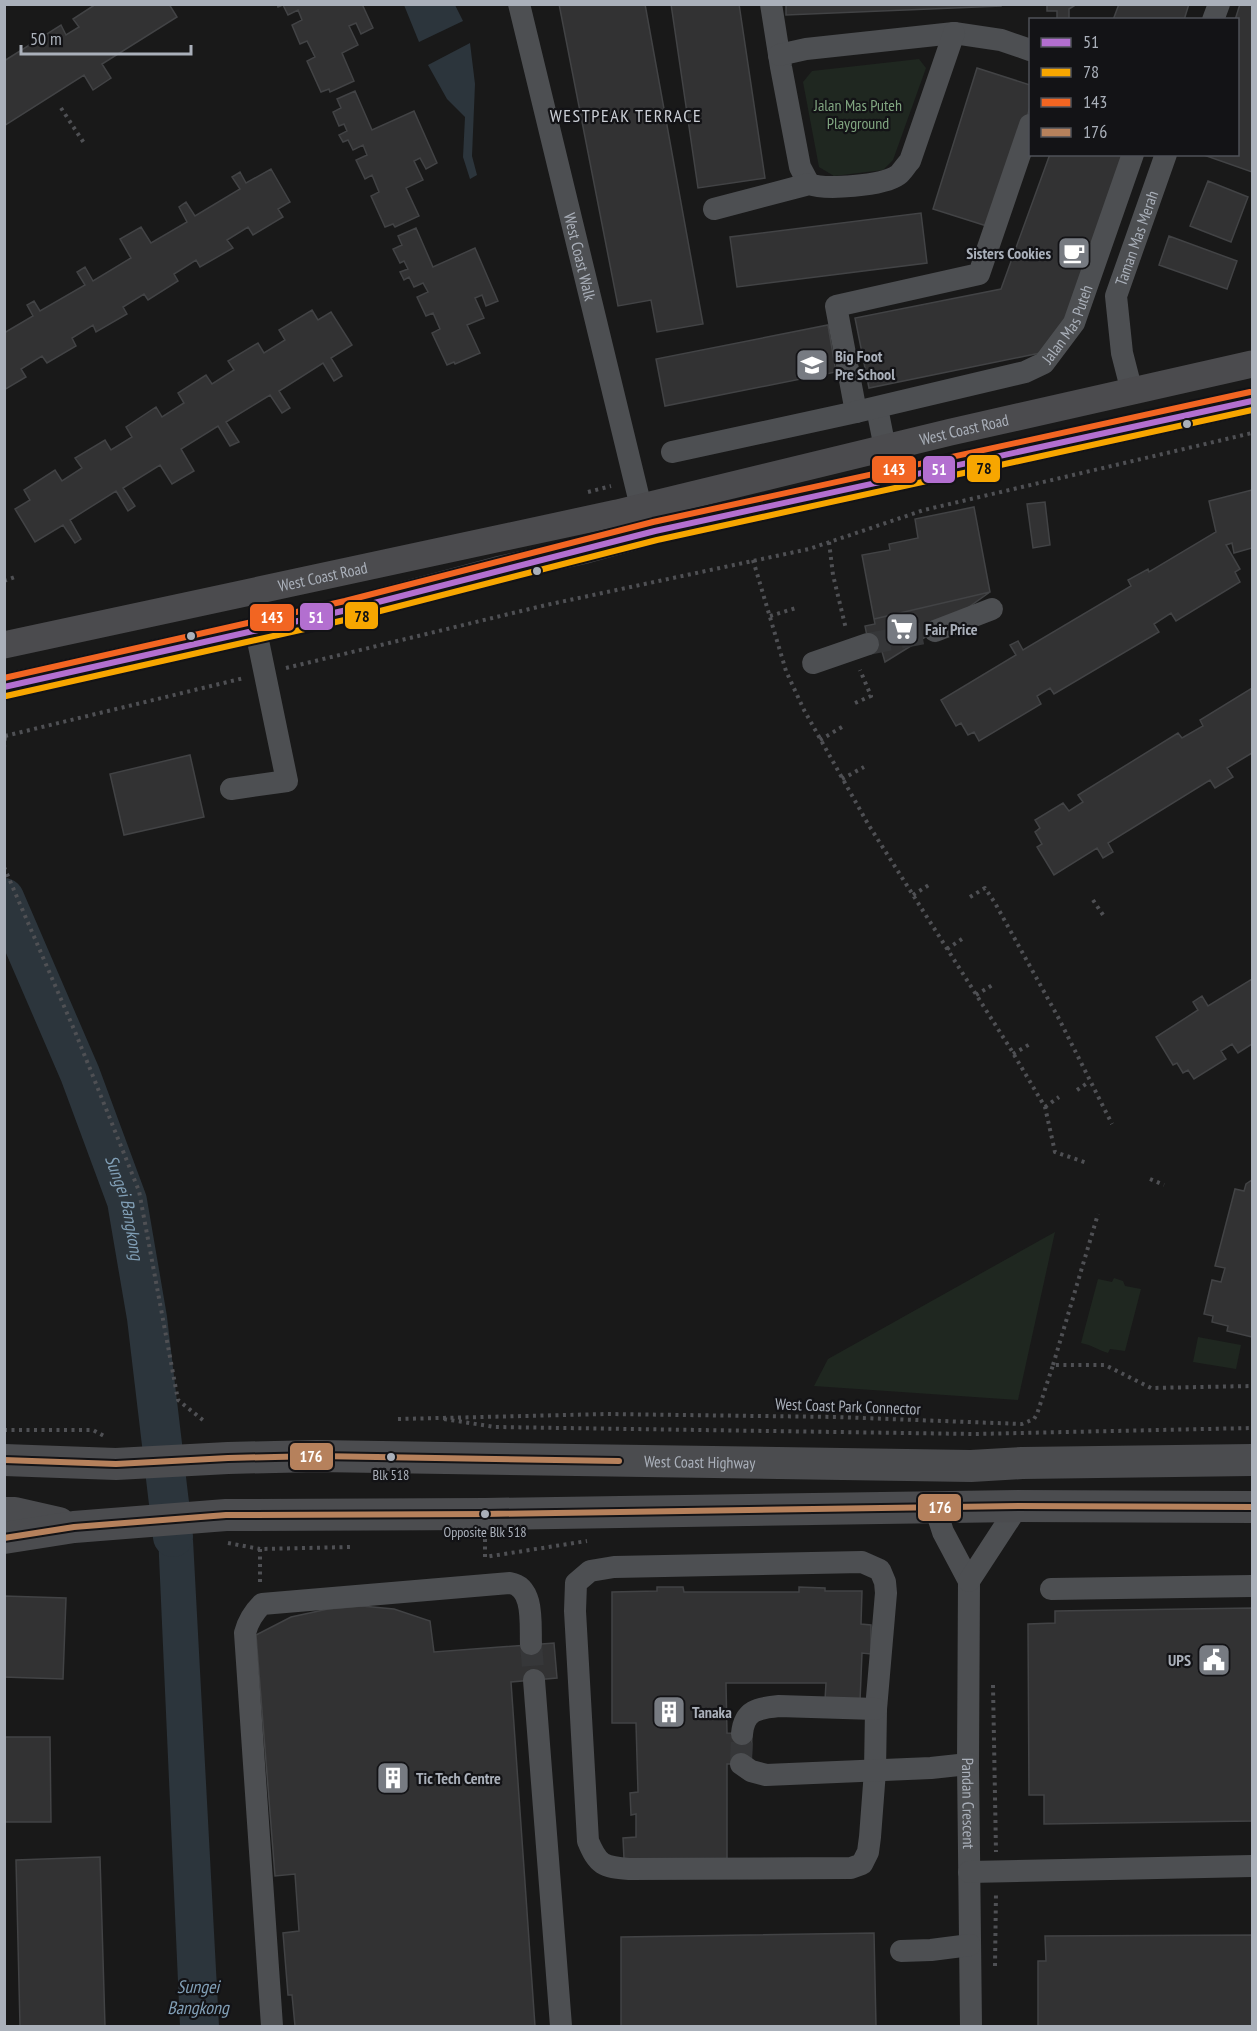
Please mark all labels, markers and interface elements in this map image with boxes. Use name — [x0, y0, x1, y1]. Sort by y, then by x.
scale bar — [21, 18, 190, 56]
legend — [1029, 18, 1239, 156]
text: 50 m — [30, 27, 62, 50]
text: 51 — [1083, 30, 1099, 53]
text: 78 — [1083, 60, 1099, 83]
text: 143 — [1083, 90, 1107, 113]
park label: Jalan Mas Puteh Playground — [813, 95, 902, 133]
district label: WESTPEAK TERRACE — [550, 104, 702, 127]
text: 176 — [1083, 120, 1107, 143]
street label: Taman Mas Merah — [1110, 188, 1162, 288]
street label: West Coast Walk — [560, 211, 601, 303]
cafe icon: Sisters Cookies — [1056, 235, 1092, 271]
place label: Sisters Cookies — [966, 243, 1051, 263]
street label: Jalan Mas Puteh — [1037, 282, 1097, 368]
place label: Big Foot Pre School — [835, 346, 895, 384]
school or university icon: Big Foot Pre School — [794, 347, 830, 383]
street label: West Coast Road — [917, 409, 1010, 449]
unlabelled marker — [1181, 418, 1193, 430]
line badge: 78 — [966, 454, 1001, 483]
line badge: 143 — [871, 455, 917, 484]
line badge: 51 — [922, 455, 956, 484]
text: 78 — [976, 458, 992, 478]
text: 143 — [883, 459, 905, 479]
text: 51 — [931, 459, 947, 479]
street label: West Coast Road — [276, 557, 369, 596]
unlabelled marker — [531, 565, 543, 577]
line badge: 78 — [344, 601, 379, 630]
line badge: 51 — [299, 602, 334, 631]
line badge: 143 — [249, 603, 295, 632]
text: 78 — [354, 606, 370, 626]
text: 143 — [261, 607, 283, 627]
text: 51 — [308, 607, 324, 627]
supermarket icon: Fair Price — [884, 611, 920, 647]
place label: Fair Price — [925, 619, 978, 639]
unlabelled marker — [185, 630, 197, 642]
water label: Sungei Bangkong — [100, 1152, 149, 1263]
street label: West Coast Park Connector — [775, 1393, 922, 1419]
line badge: 176 — [289, 1442, 334, 1471]
text: 176 — [300, 1446, 323, 1466]
marker: Blk 518 — [385, 1451, 397, 1463]
street label: West Coast Highway — [644, 1451, 756, 1473]
place label: Blk 518 — [373, 1466, 409, 1484]
line badge: 176 — [917, 1493, 962, 1522]
text: 176 — [929, 1497, 952, 1517]
marker: Opposite Blk 518 — [479, 1508, 491, 1520]
place label: Opposite Blk 518 — [444, 1523, 527, 1541]
public building icon: UPS — [1196, 1642, 1232, 1678]
place label: UPS — [1168, 1650, 1191, 1670]
building icon: Tanaka — [651, 1694, 687, 1730]
place label: Tanaka — [692, 1702, 732, 1722]
street label: Pandan Crescent — [958, 1758, 979, 1850]
building icon: Tic Tech Centre — [375, 1760, 411, 1796]
place label: Tic Tech Centre — [416, 1768, 501, 1788]
water label: Sungei Bangkong — [167, 1975, 230, 2019]

